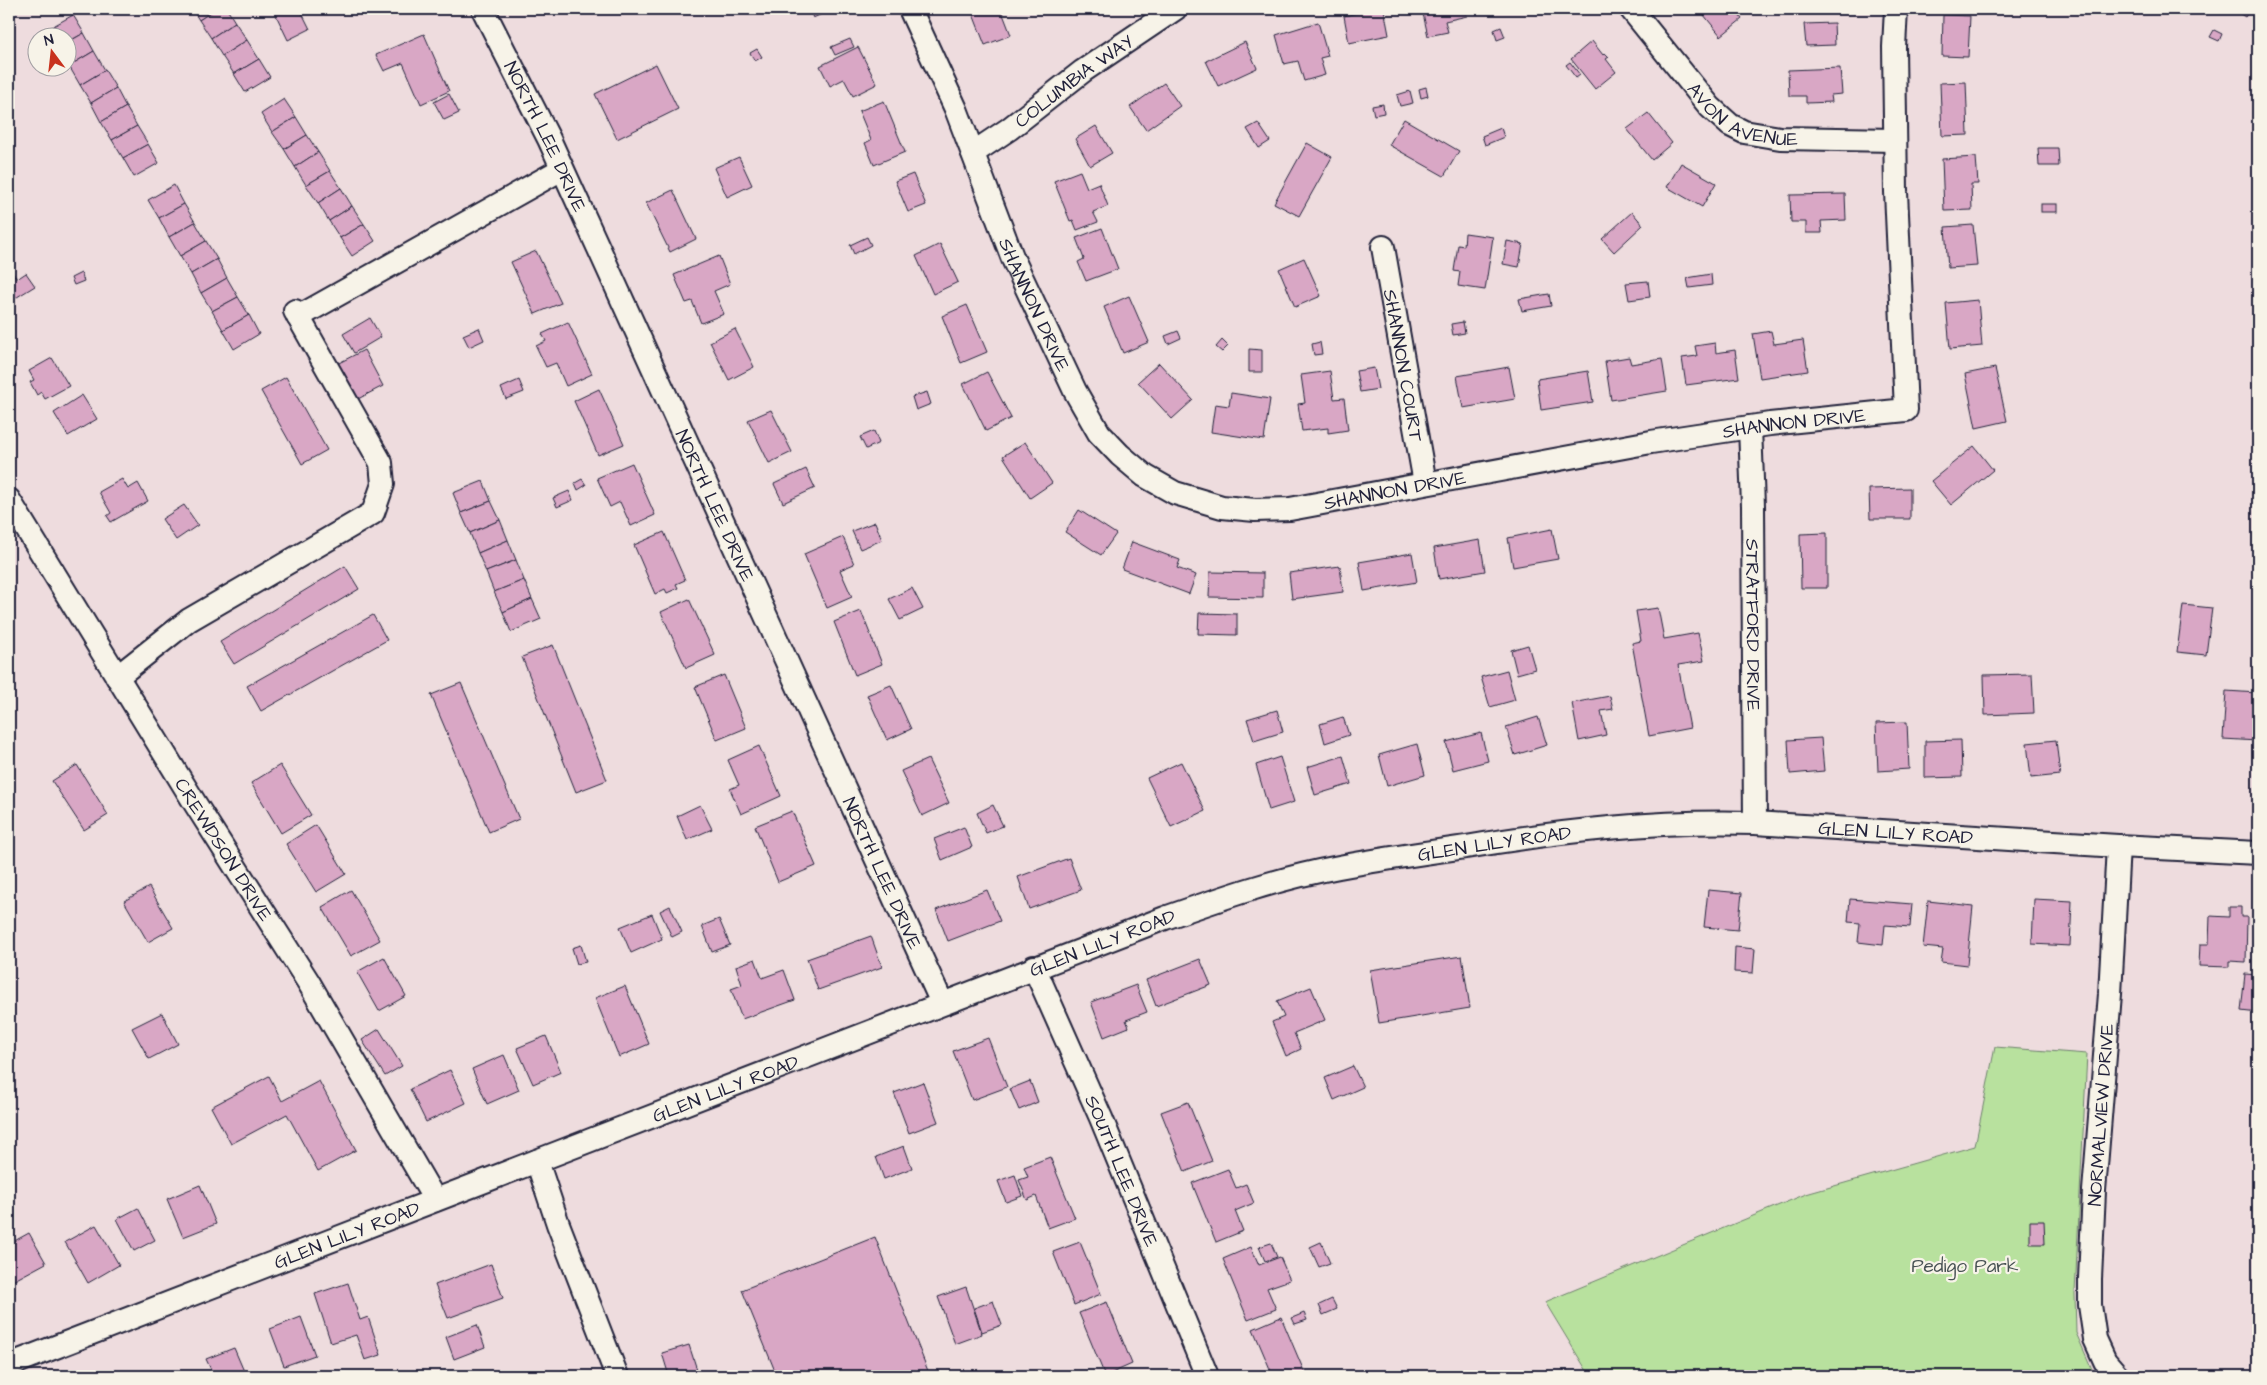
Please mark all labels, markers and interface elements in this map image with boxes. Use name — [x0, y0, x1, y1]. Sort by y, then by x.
north arrow — [28, 28, 78, 78]
street label: COLUMBIA WAY — [1009, 29, 1139, 135]
text: N — [42, 30, 56, 51]
street label: NORTH LEE DRIVE — [497, 57, 592, 217]
street label: AVON AVENUE — [1680, 77, 1798, 153]
street label: SHANNON DRIVE — [991, 235, 1076, 376]
street label: SHANNON COURT — [1376, 287, 1429, 444]
street label: SHANNON DRIVE — [1721, 402, 1867, 446]
street label: NORTH LEE DRIVE — [668, 425, 760, 586]
street label: SHANNON DRIVE — [1322, 465, 1468, 517]
street label: STRATFORD DRIVE — [1738, 538, 1766, 712]
street label: CREWDSON DRIVE — [167, 773, 278, 927]
street label: NORTH LEE DRIVE — [835, 793, 928, 954]
street label: GLEN LILY ROAD — [1818, 815, 1974, 852]
street label: GLEN LILY ROAD — [1416, 820, 1573, 869]
street label: GLEN LILY ROAD — [1026, 903, 1179, 984]
street label: NORMALVIEW DRIVE — [2082, 1023, 2121, 1207]
street label: GLEN LILY ROAD — [649, 1049, 803, 1130]
street label: SOUTH LEE DRIVE — [1078, 1091, 1164, 1251]
street label: GLEN LILY ROAD — [270, 1195, 424, 1276]
park label: Pedigo Park — [1911, 1253, 2019, 1281]

